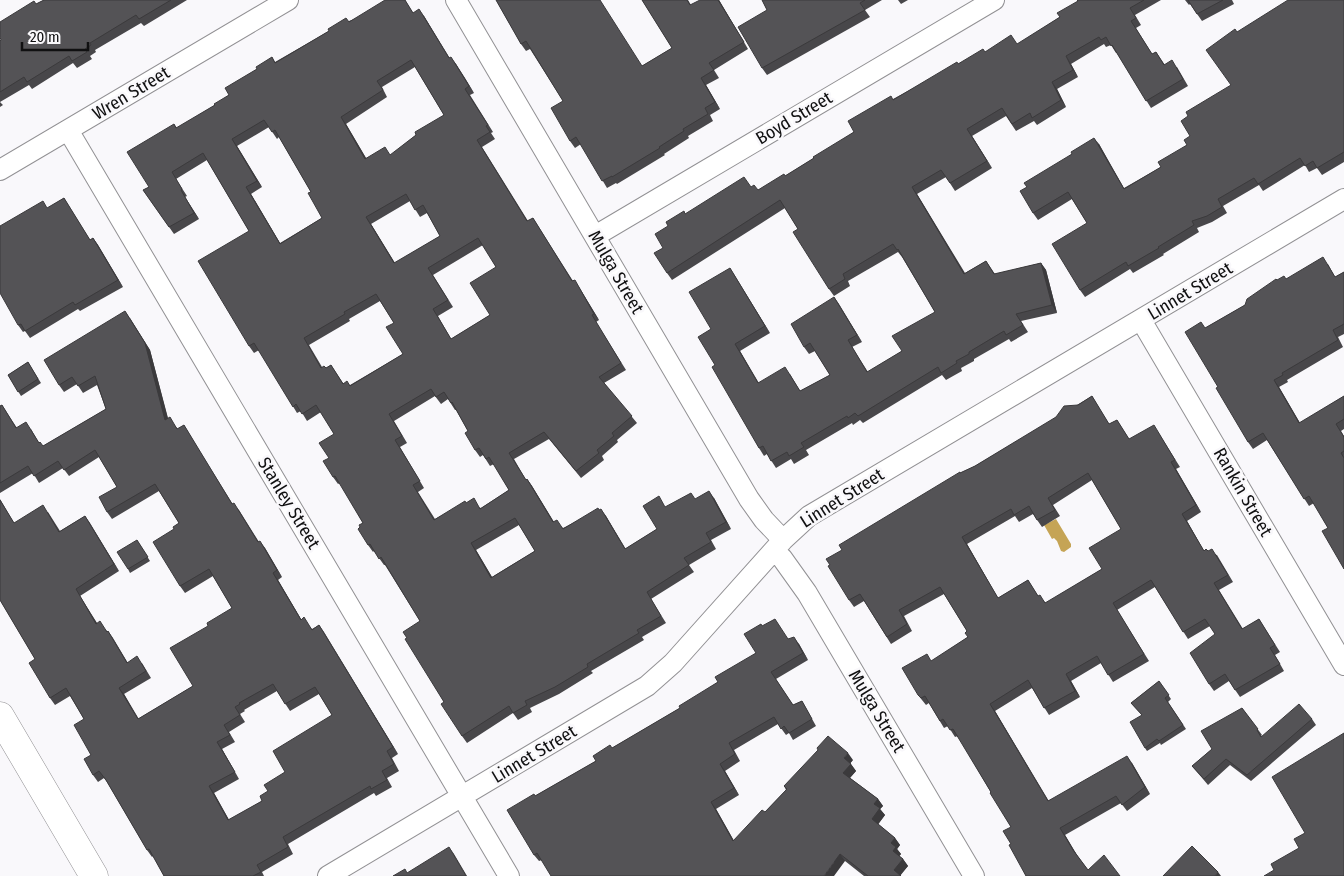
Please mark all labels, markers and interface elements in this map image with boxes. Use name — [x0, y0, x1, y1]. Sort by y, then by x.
scale bar — [22, 20, 89, 52]
text: 20 m — [30, 28, 60, 46]
street label: Wren Street — [88, 61, 174, 125]
street label: Boyd Street — [752, 87, 836, 149]
street label: Mulga Street — [583, 226, 649, 318]
street label: Linnet Street — [1144, 257, 1236, 325]
street label: Rankin Street — [1209, 444, 1277, 540]
street label: Stanley Street — [253, 453, 325, 553]
street label: Linnet Street — [796, 464, 888, 532]
street label: Mulga Street — [844, 666, 910, 756]
street label: Linnet Street — [488, 720, 580, 788]

